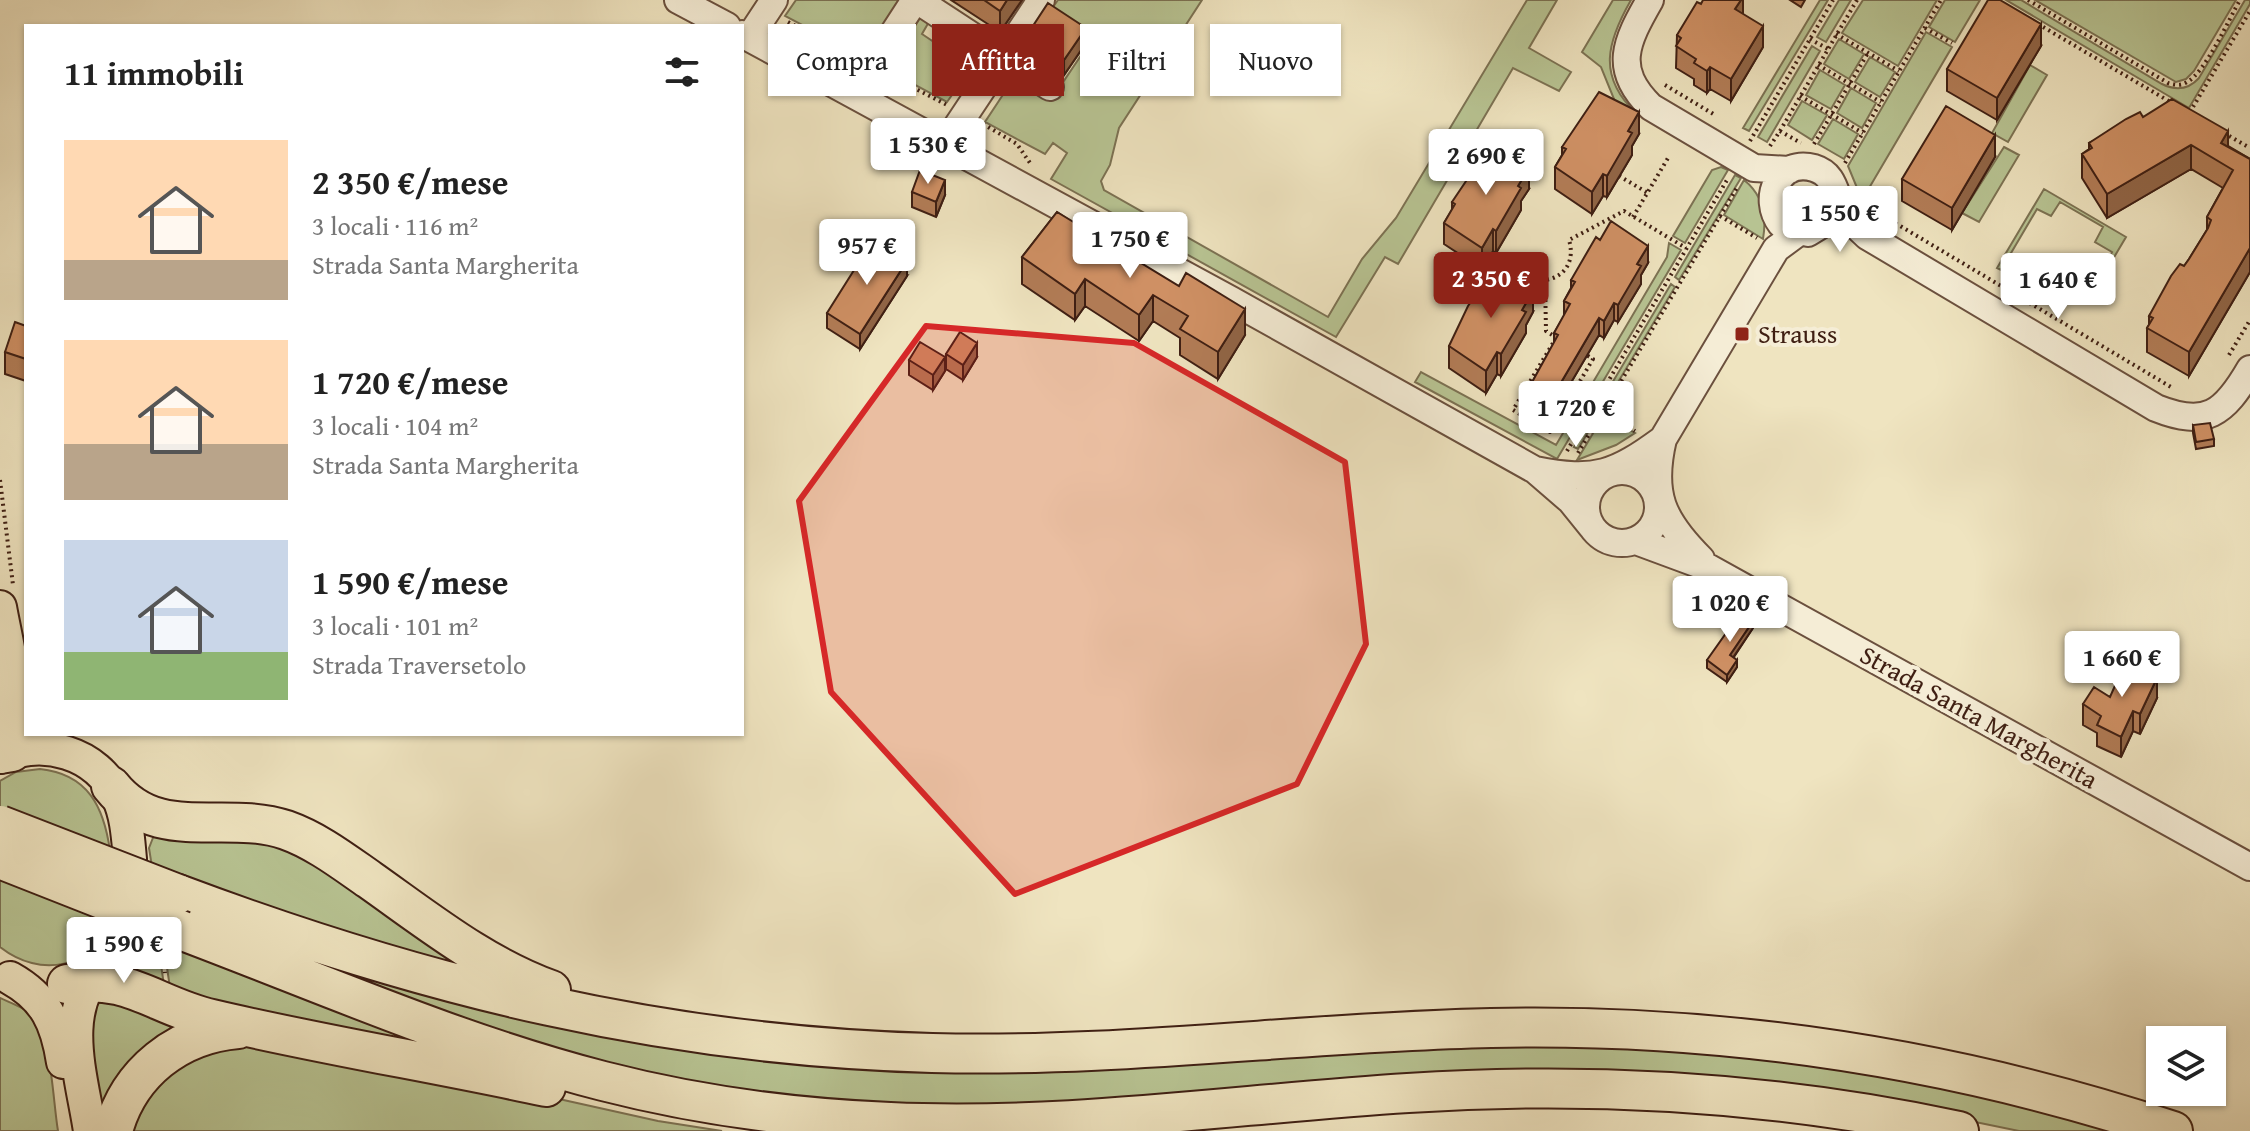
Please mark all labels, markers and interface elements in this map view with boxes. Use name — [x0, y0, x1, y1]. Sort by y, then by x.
chip: Compra — [768, 24, 916, 96]
chip: Affitta — [932, 24, 1064, 96]
chip: Filtri — [1080, 24, 1194, 96]
chip: Nuovo — [1210, 24, 1341, 96]
text: 11 immobili — [64, 48, 244, 97]
icon: filters — [660, 50, 704, 94]
pin: 1 530 € — [854, 118, 1002, 186]
text: 1 530 € — [889, 124, 967, 163]
pin: 2 690 € — [1412, 129, 1560, 197]
text: 2 690 € — [1447, 135, 1525, 174]
text: 2 350 €/mese — [312, 157, 508, 206]
icon: home — [128, 172, 224, 268]
pin: 1 550 € — [1766, 186, 1914, 254]
text: 1 550 € — [1801, 192, 1879, 231]
text: 3 locali · 116 m² — [312, 206, 478, 245]
pin: 1 750 € — [1056, 212, 1204, 280]
text: 1 750 € — [1091, 218, 1169, 257]
pin: 957 € — [811, 219, 923, 287]
text: 957 € — [837, 225, 897, 264]
text: Strada Santa Margherita — [312, 245, 579, 284]
pin: 2 350 € — [1417, 252, 1565, 320]
pin: 1 640 € — [1984, 253, 2132, 321]
text: 2 350 € — [1452, 258, 1530, 297]
text: 1 640 € — [2019, 259, 2097, 298]
place label: Strauss — [1758, 314, 1837, 353]
marker: Strauss — [1733, 325, 1751, 343]
text: 1 720 €/mese — [312, 357, 508, 406]
icon: home — [128, 372, 224, 468]
pin: 1 720 € — [1502, 381, 1650, 449]
text: 1 720 € — [1537, 387, 1615, 426]
text: 3 locali · 104 m² — [312, 406, 478, 445]
text: Strada Santa Margherita — [312, 445, 579, 484]
text: 1 590 €/mese — [312, 557, 508, 606]
icon: home — [128, 572, 224, 668]
pin: 1 020 € — [1656, 576, 1804, 644]
text: 1 020 € — [1691, 582, 1769, 621]
text: 3 locali · 101 m² — [312, 606, 478, 645]
pin: 1 660 € — [2048, 631, 2196, 699]
street label: Strada Santa Margherita — [1853, 635, 2106, 799]
text: 1 660 € — [2083, 637, 2161, 676]
text: Strada Traversetolo — [312, 645, 526, 684]
pin: 1 590 € — [50, 917, 198, 985]
text: 1 590 € — [85, 923, 163, 962]
map controls — [2146, 1026, 2226, 1106]
button: layers — [2146, 1026, 2226, 1106]

